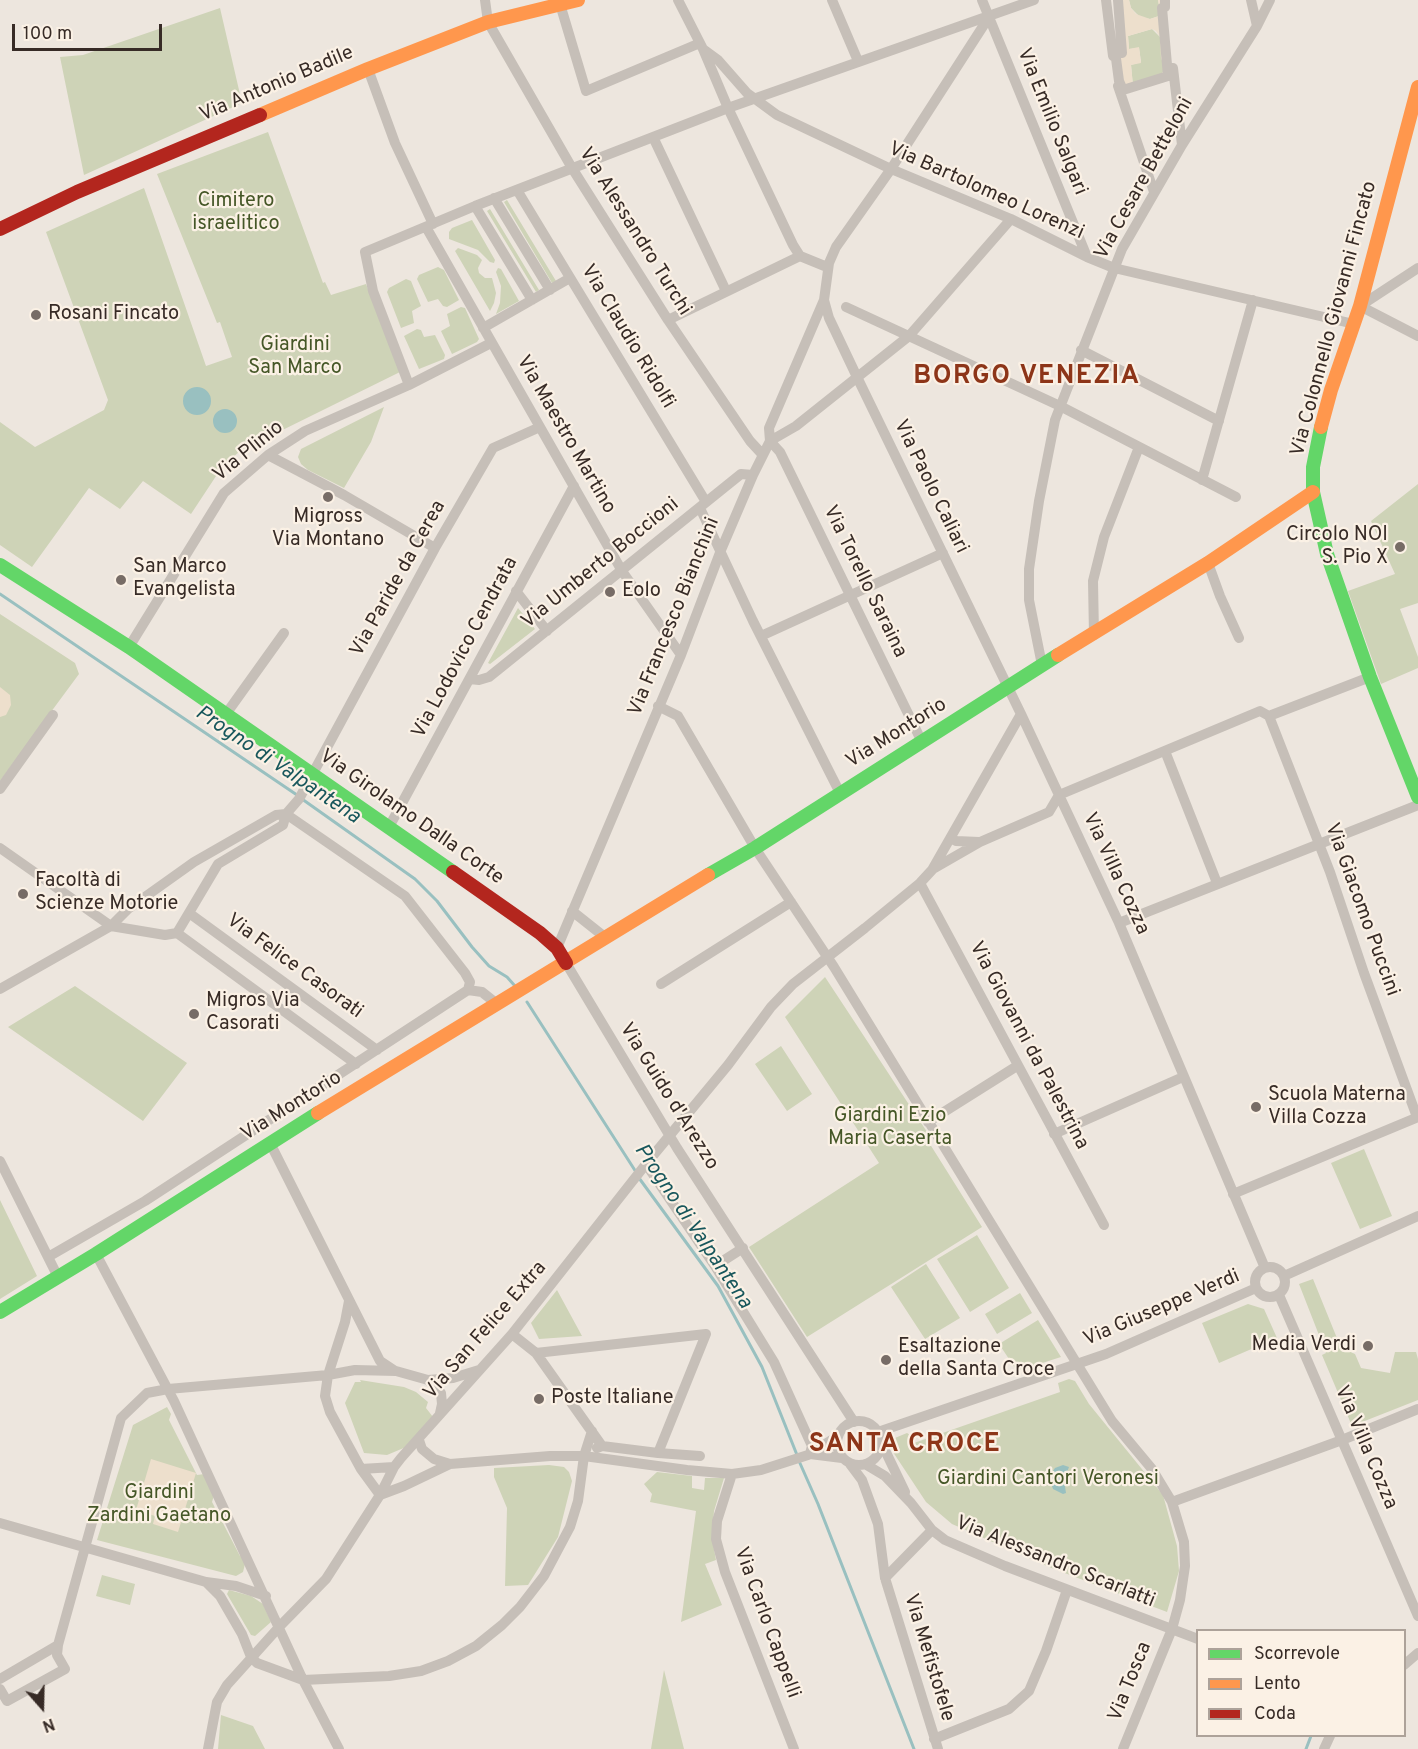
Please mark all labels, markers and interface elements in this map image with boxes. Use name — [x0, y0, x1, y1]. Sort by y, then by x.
scale bar — [15, 12, 165, 50]
text: 100 m — [23, 23, 72, 46]
street label: Via Antonio Badile — [196, 42, 358, 128]
street label: Via Emilio Salgari — [1011, 45, 1091, 199]
street label: Via Cesare Betteloni — [1091, 94, 1199, 264]
street label: Via Bartolomeo Lorenzi — [885, 138, 1087, 246]
street label: Via Alessandro Turchi — [572, 143, 696, 321]
street label: Via Colonnello Giovanni Fincato — [1287, 179, 1383, 459]
park label: Cimitero israelitico — [192, 190, 280, 237]
street label: Via Claudio Ridolfi — [575, 261, 679, 413]
place label: Rosani Fincato — [48, 303, 179, 327]
marker: Rosani Fincato — [29, 308, 43, 322]
park label: Giardini San Marco — [248, 334, 342, 381]
street label: Via Maestro Martino — [510, 352, 620, 518]
district label: BORGO VENEZIA — [913, 362, 1141, 394]
street label: Via Plinio — [209, 416, 289, 488]
street label: Via Paolo Caliari — [887, 416, 973, 558]
marker: Migross Via Montano — [321, 490, 335, 504]
street label: Via Umberto Boccioni — [518, 493, 684, 635]
street label: Via Paride da Cerea — [346, 497, 452, 661]
street label: Via Torello Saraina — [817, 502, 911, 662]
place label: Migross Via Montano — [272, 506, 384, 553]
street label: Via Francesco Bianchini — [624, 514, 726, 720]
place label: Circolo NOI S. Pio X — [1286, 524, 1388, 571]
marker: Circolo NOI S. Pio X — [1393, 540, 1407, 554]
street label: Via Lodovico Cendrata — [408, 553, 524, 743]
place label: San Marco Evangelista — [133, 556, 235, 603]
marker: San Marco Evangelista — [114, 573, 128, 587]
place label: Eolo — [622, 580, 661, 604]
marker: Eolo — [603, 585, 617, 599]
street label: Via Montorio — [842, 694, 952, 774]
water label: Progno di Valpantena — [190, 701, 364, 831]
street label: Via Girolamo Dalla Corte — [314, 745, 508, 891]
street label: Via Villa Cozza — [1076, 809, 1154, 939]
street label: Via Giacomo Puccini — [1319, 820, 1403, 1000]
place label: Facoltà di Scienze Motorie — [35, 870, 178, 917]
marker: Facoltà di Scienze Motorie — [16, 887, 30, 901]
street label: Via Felice Casorati — [221, 909, 367, 1025]
street label: Via Giovanni da Palestrina — [963, 938, 1093, 1154]
place label: Migros Via Casorati — [206, 990, 300, 1037]
marker: Migros Via Casorati — [187, 1007, 201, 1021]
street label: Via Guido d'Arezzo — [613, 1019, 723, 1175]
street label: Via Montorio — [237, 1067, 347, 1147]
place label: Scuola Materna Villa Cozza — [1268, 1084, 1406, 1131]
marker: Scuola Materna Villa Cozza — [1249, 1100, 1263, 1114]
park label: Giardini Ezio Maria Caserta — [828, 1105, 952, 1152]
water label: Progno di Valpantena — [627, 1140, 757, 1314]
street label: Via San Felice Extra — [419, 1257, 553, 1405]
street label: Via Giuseppe Verdi — [1080, 1265, 1244, 1353]
place label: Media Verdi — [1252, 1334, 1356, 1358]
place label: Esaltazione della Santa Croce — [898, 1336, 1055, 1383]
marker: Media Verdi — [1361, 1339, 1375, 1353]
marker: Esaltazione della Santa Croce — [879, 1353, 893, 1367]
street label: Via Villa Cozza — [1328, 1383, 1402, 1513]
place label: Poste Italiane — [551, 1387, 674, 1411]
marker: Poste Italiane — [532, 1392, 546, 1406]
district label: SANTA CROCE — [809, 1430, 1001, 1462]
park label: Giardini Cantori Veronesi — [937, 1468, 1159, 1492]
park label: Giardini Zardini Gaetano — [87, 1482, 231, 1529]
street label: Via Alessandro Scarlatti — [952, 1512, 1158, 1614]
street label: Via Carlo Cappelli — [728, 1544, 804, 1702]
street label: Via Mefistofele — [897, 1591, 959, 1725]
legend — [1196, 1629, 1406, 1737]
street label: Via Tosca — [1104, 1639, 1158, 1725]
text: Scorrevole — [1254, 1643, 1340, 1666]
text: Lento — [1254, 1673, 1300, 1696]
north arrow — [12, 1677, 72, 1737]
text: Coda — [1254, 1703, 1296, 1726]
text: N — [39, 1713, 57, 1735]

